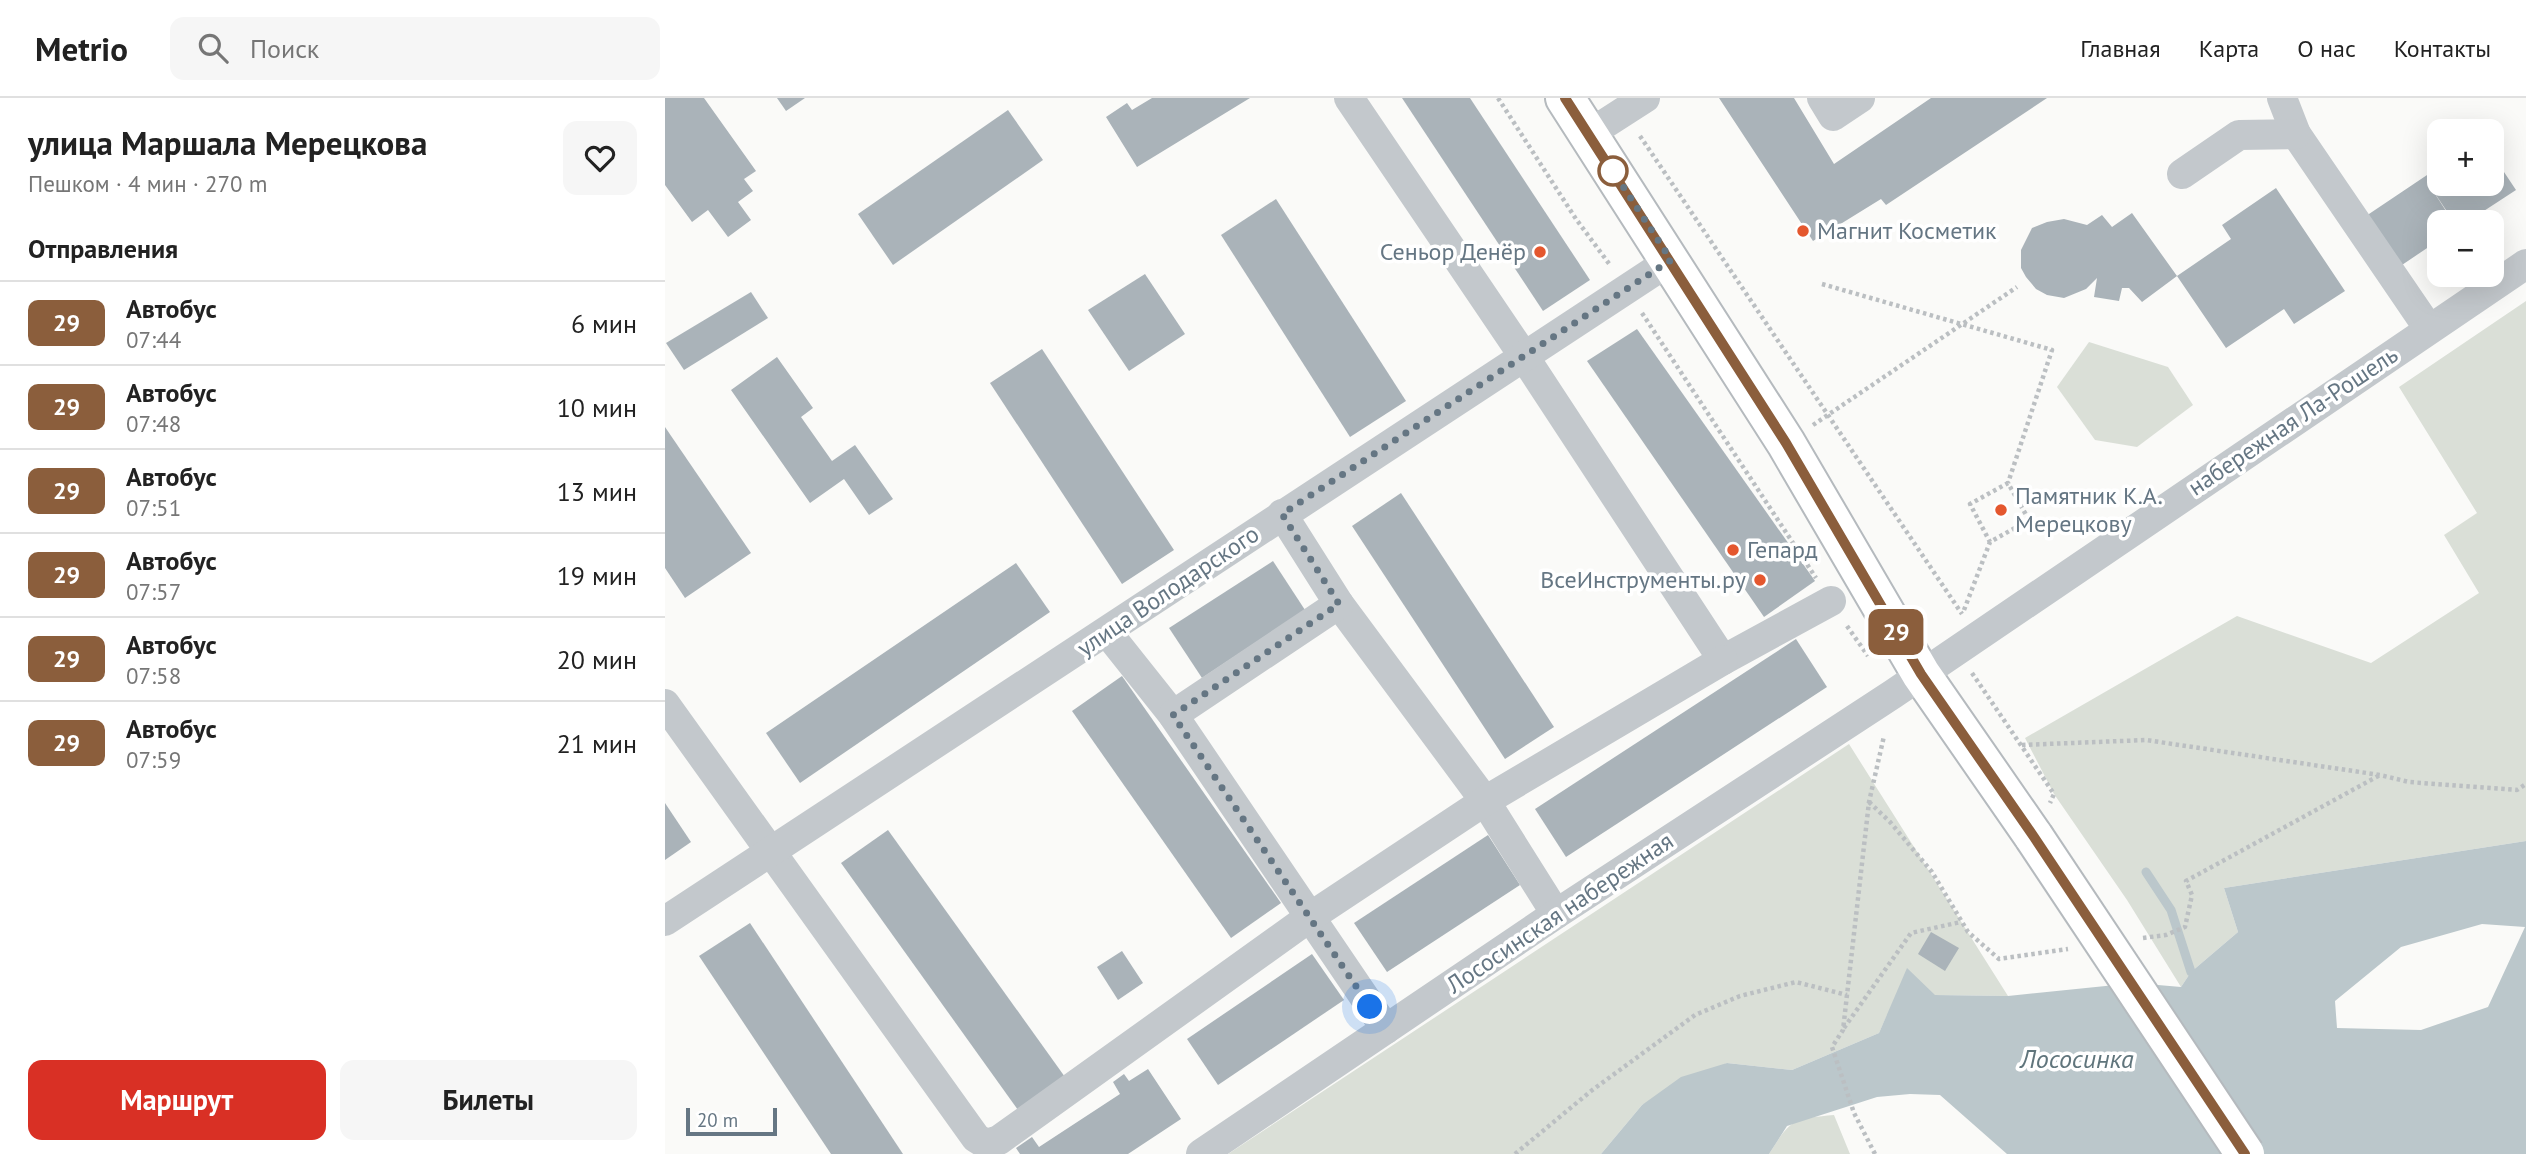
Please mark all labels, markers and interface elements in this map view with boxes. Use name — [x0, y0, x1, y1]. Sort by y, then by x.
search box — [170, 17, 660, 80]
text: Metrio — [35, 27, 128, 70]
icon: search — [194, 29, 232, 67]
text: Поиск — [250, 32, 319, 65]
text: Главная — [2080, 33, 2161, 64]
text: Карта — [2199, 33, 2259, 64]
text: О нас — [2297, 33, 2356, 64]
text: Контакты — [2394, 33, 2491, 64]
map controls — [2427, 119, 2504, 287]
button: + — [2427, 119, 2504, 196]
text: улица Маршала Мерецкова — [28, 121, 427, 164]
button: heart — [563, 121, 637, 195]
unlabelled marker — [1598, 156, 1628, 186]
text: Пешком · 4 мин · 270 m — [28, 169, 267, 198]
button: − — [2427, 210, 2504, 287]
place label: Магнит Косметик — [1817, 215, 1997, 246]
marker: Магнит Косметик — [1795, 223, 1811, 239]
text: Отправления — [28, 232, 178, 265]
place label: Сеньор Денёр — [1380, 236, 1526, 267]
marker: Сеньор Денёр — [1532, 244, 1548, 260]
text: Автобус — [126, 292, 217, 325]
text: 29 — [53, 307, 80, 338]
text: 6 мин — [571, 307, 637, 340]
text: 07:44 — [126, 325, 181, 354]
street label: набережная Ла-Рошель — [2182, 339, 2404, 502]
text: Автобус — [126, 376, 217, 409]
text: 29 — [53, 391, 80, 422]
text: 10 мин — [557, 391, 637, 424]
text: 07:48 — [126, 409, 181, 438]
text: Автобус — [126, 460, 217, 493]
text: 29 — [53, 475, 80, 506]
text: 13 мин — [557, 475, 637, 508]
place label: Памятник К.А. Мерецкову — [2015, 480, 2163, 539]
text: 07:51 — [126, 493, 181, 522]
marker: Памятник К.А. Мерецкову — [1993, 502, 2009, 518]
street label: улица Володарского — [1071, 518, 1265, 663]
place label: Гепард — [1747, 534, 1818, 565]
marker: Гепард — [1725, 542, 1741, 558]
text: Автобус — [126, 544, 217, 577]
text: 29 — [53, 559, 80, 590]
text: 19 мин — [557, 559, 637, 592]
place label: ВсеИнструменты.ру — [1540, 564, 1746, 595]
marker: ВсеИнструменты.ру — [1752, 572, 1768, 588]
text: 07:57 — [126, 577, 181, 606]
line badge: 29 — [1865, 609, 1927, 655]
text: 29 — [1882, 616, 1910, 647]
text: Автобус — [126, 628, 217, 661]
text: 29 — [53, 643, 80, 674]
text: 20 мин — [557, 643, 637, 676]
text: 07:58 — [126, 661, 181, 690]
text: Автобус — [126, 712, 217, 745]
text: 29 — [53, 727, 80, 758]
text: 21 мин — [557, 727, 637, 760]
text: 07:59 — [126, 745, 181, 774]
street label: Лососинская набережная — [1440, 825, 1679, 1001]
your location — [1352, 989, 1387, 1024]
water label: Лососинка — [2018, 1042, 2134, 1075]
button: Маршрут — [28, 1060, 326, 1140]
button: Билеты — [340, 1060, 637, 1140]
scale bar — [686, 1105, 777, 1137]
text: 20 m — [697, 1108, 738, 1132]

